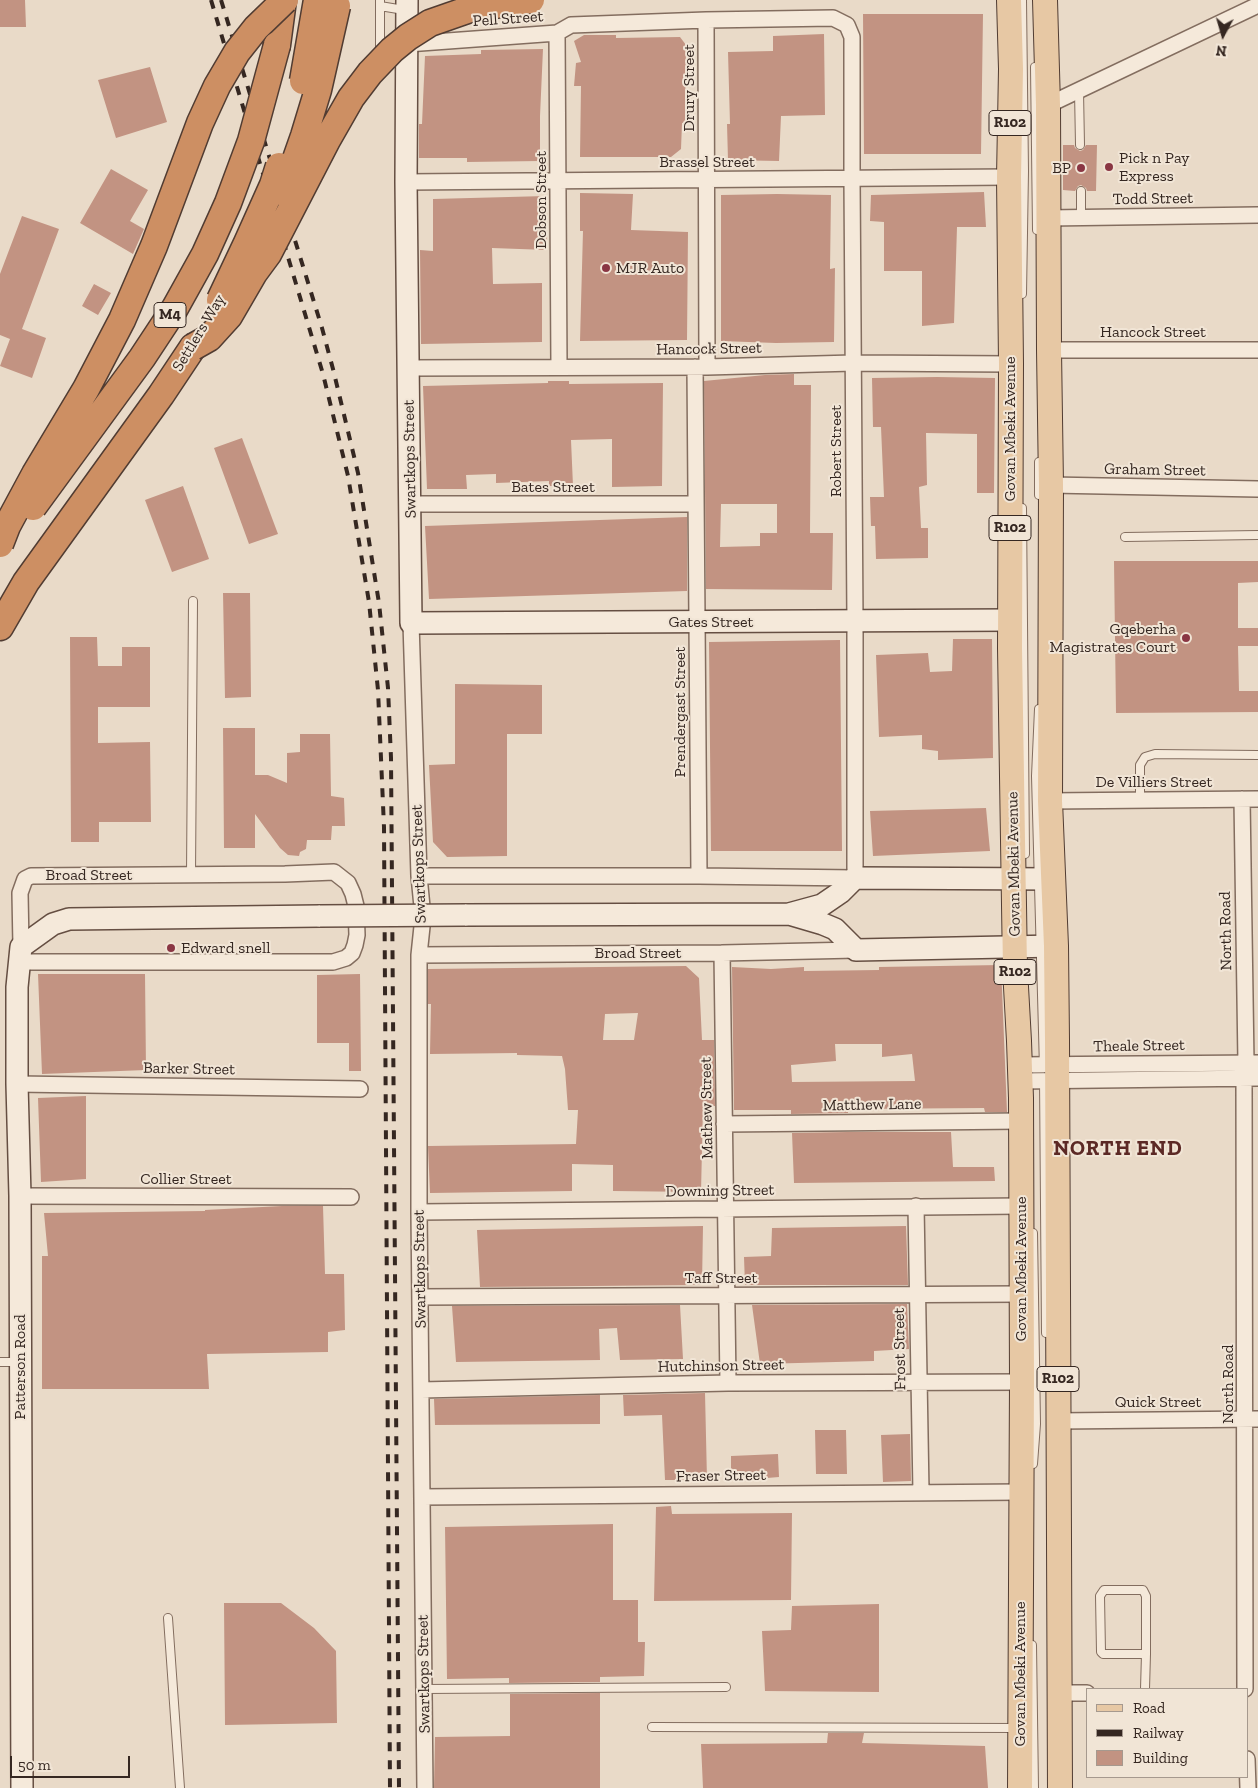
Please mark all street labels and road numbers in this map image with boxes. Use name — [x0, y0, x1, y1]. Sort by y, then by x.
street label: Pell Street — [472, 7, 544, 31]
street label: Drury Street — [679, 44, 699, 132]
road number: R102 — [989, 110, 1031, 136]
street label: Dobson Street — [531, 151, 551, 249]
street label: Brassel Street — [659, 152, 755, 172]
street label: Todd Street — [1113, 189, 1193, 209]
street label: Settlers Way — [168, 291, 230, 375]
road number: M4 — [154, 302, 186, 328]
street label: Hancock Street — [1100, 322, 1206, 342]
street label: Hancock Street — [656, 338, 762, 360]
street label: Govan Mbeki Avenue — [1000, 357, 1020, 501]
street label: Swartkops Street — [399, 399, 421, 519]
street label: Robert Street — [826, 405, 846, 497]
street label: Graham Street — [1104, 460, 1206, 480]
street label: Bates Street — [511, 477, 595, 497]
road number: R102 — [989, 516, 1031, 540]
street label: Gates Street — [668, 612, 754, 632]
street label: Prendergast Street — [670, 647, 690, 777]
street label: De Villiers Street — [1096, 772, 1212, 792]
street label: Govan Mbeki Avenue — [1003, 791, 1025, 937]
street label: Swartkops Street — [407, 804, 431, 924]
street label: Broad Street — [46, 865, 132, 885]
street label: North Road — [1216, 891, 1236, 971]
street label: Broad Street — [595, 943, 681, 963]
road number: R102 — [994, 960, 1036, 984]
street label: Theale Street — [1093, 1036, 1185, 1056]
street label: Mathew Street — [697, 1057, 717, 1159]
street label: Barker Street — [143, 1059, 235, 1079]
street label: Matthew Lane — [822, 1095, 922, 1115]
street label: Collier Street — [140, 1169, 232, 1189]
street label: Downing Street — [665, 1180, 775, 1202]
street label: Govan Mbeki Avenue — [1011, 1197, 1031, 1341]
street label: Swartkops Street — [409, 1209, 431, 1329]
street label: Taff Street — [685, 1268, 757, 1288]
street label: Frost Street — [890, 1308, 910, 1390]
street label: Patterson Road — [10, 1314, 30, 1420]
street label: North Road — [1218, 1344, 1238, 1424]
street label: Hutchinson Street — [657, 1355, 785, 1377]
road number: R102 — [1037, 1366, 1079, 1392]
street label: Quick Street — [1115, 1392, 1201, 1412]
street label: Fraser Street — [676, 1466, 766, 1486]
street label: Govan Mbeki Avenue — [1010, 1602, 1030, 1746]
street label: Swartkops Street — [413, 1614, 435, 1734]

